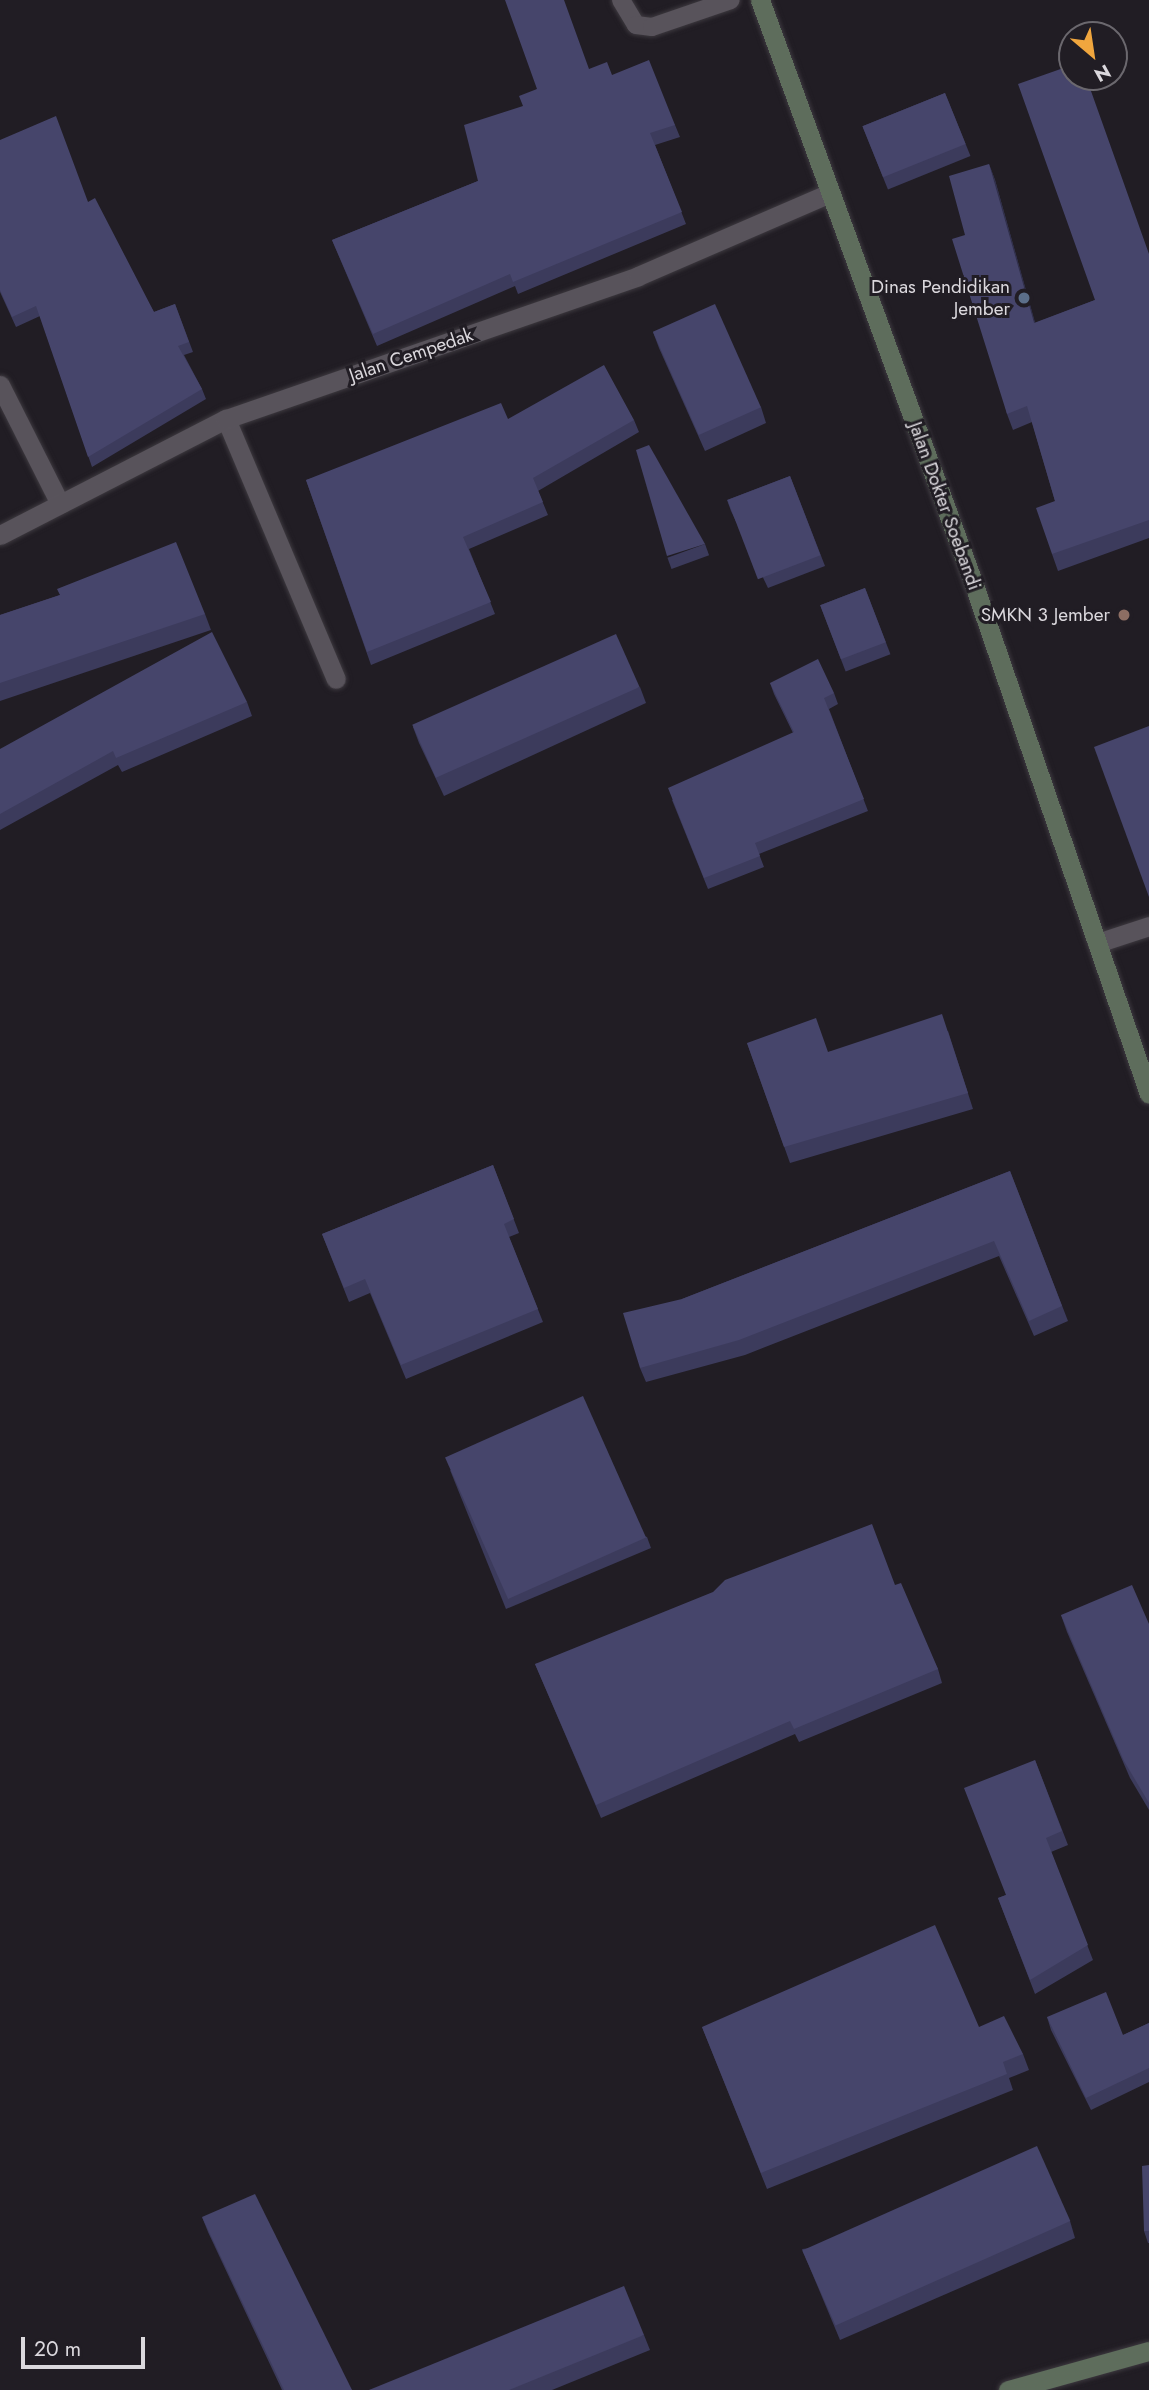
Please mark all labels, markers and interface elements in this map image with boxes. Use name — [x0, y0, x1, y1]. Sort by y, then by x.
north arrow — [1058, 21, 1128, 91]
text: N — [1089, 58, 1116, 89]
place label: Dinas Pendidikan Jember — [871, 276, 1010, 320]
marker: Dinas Pendidikan Jember — [1016, 290, 1032, 306]
street label: Jalan Cempedak — [346, 323, 476, 387]
street label: Jalan Dokter Soebandi — [904, 419, 986, 593]
place label: SMKN 3 Jember — [981, 604, 1110, 626]
marker: SMKN 3 Jember — [1116, 607, 1132, 623]
scale bar — [24, 2324, 149, 2368]
text: 20 m — [34, 2334, 81, 2364]

